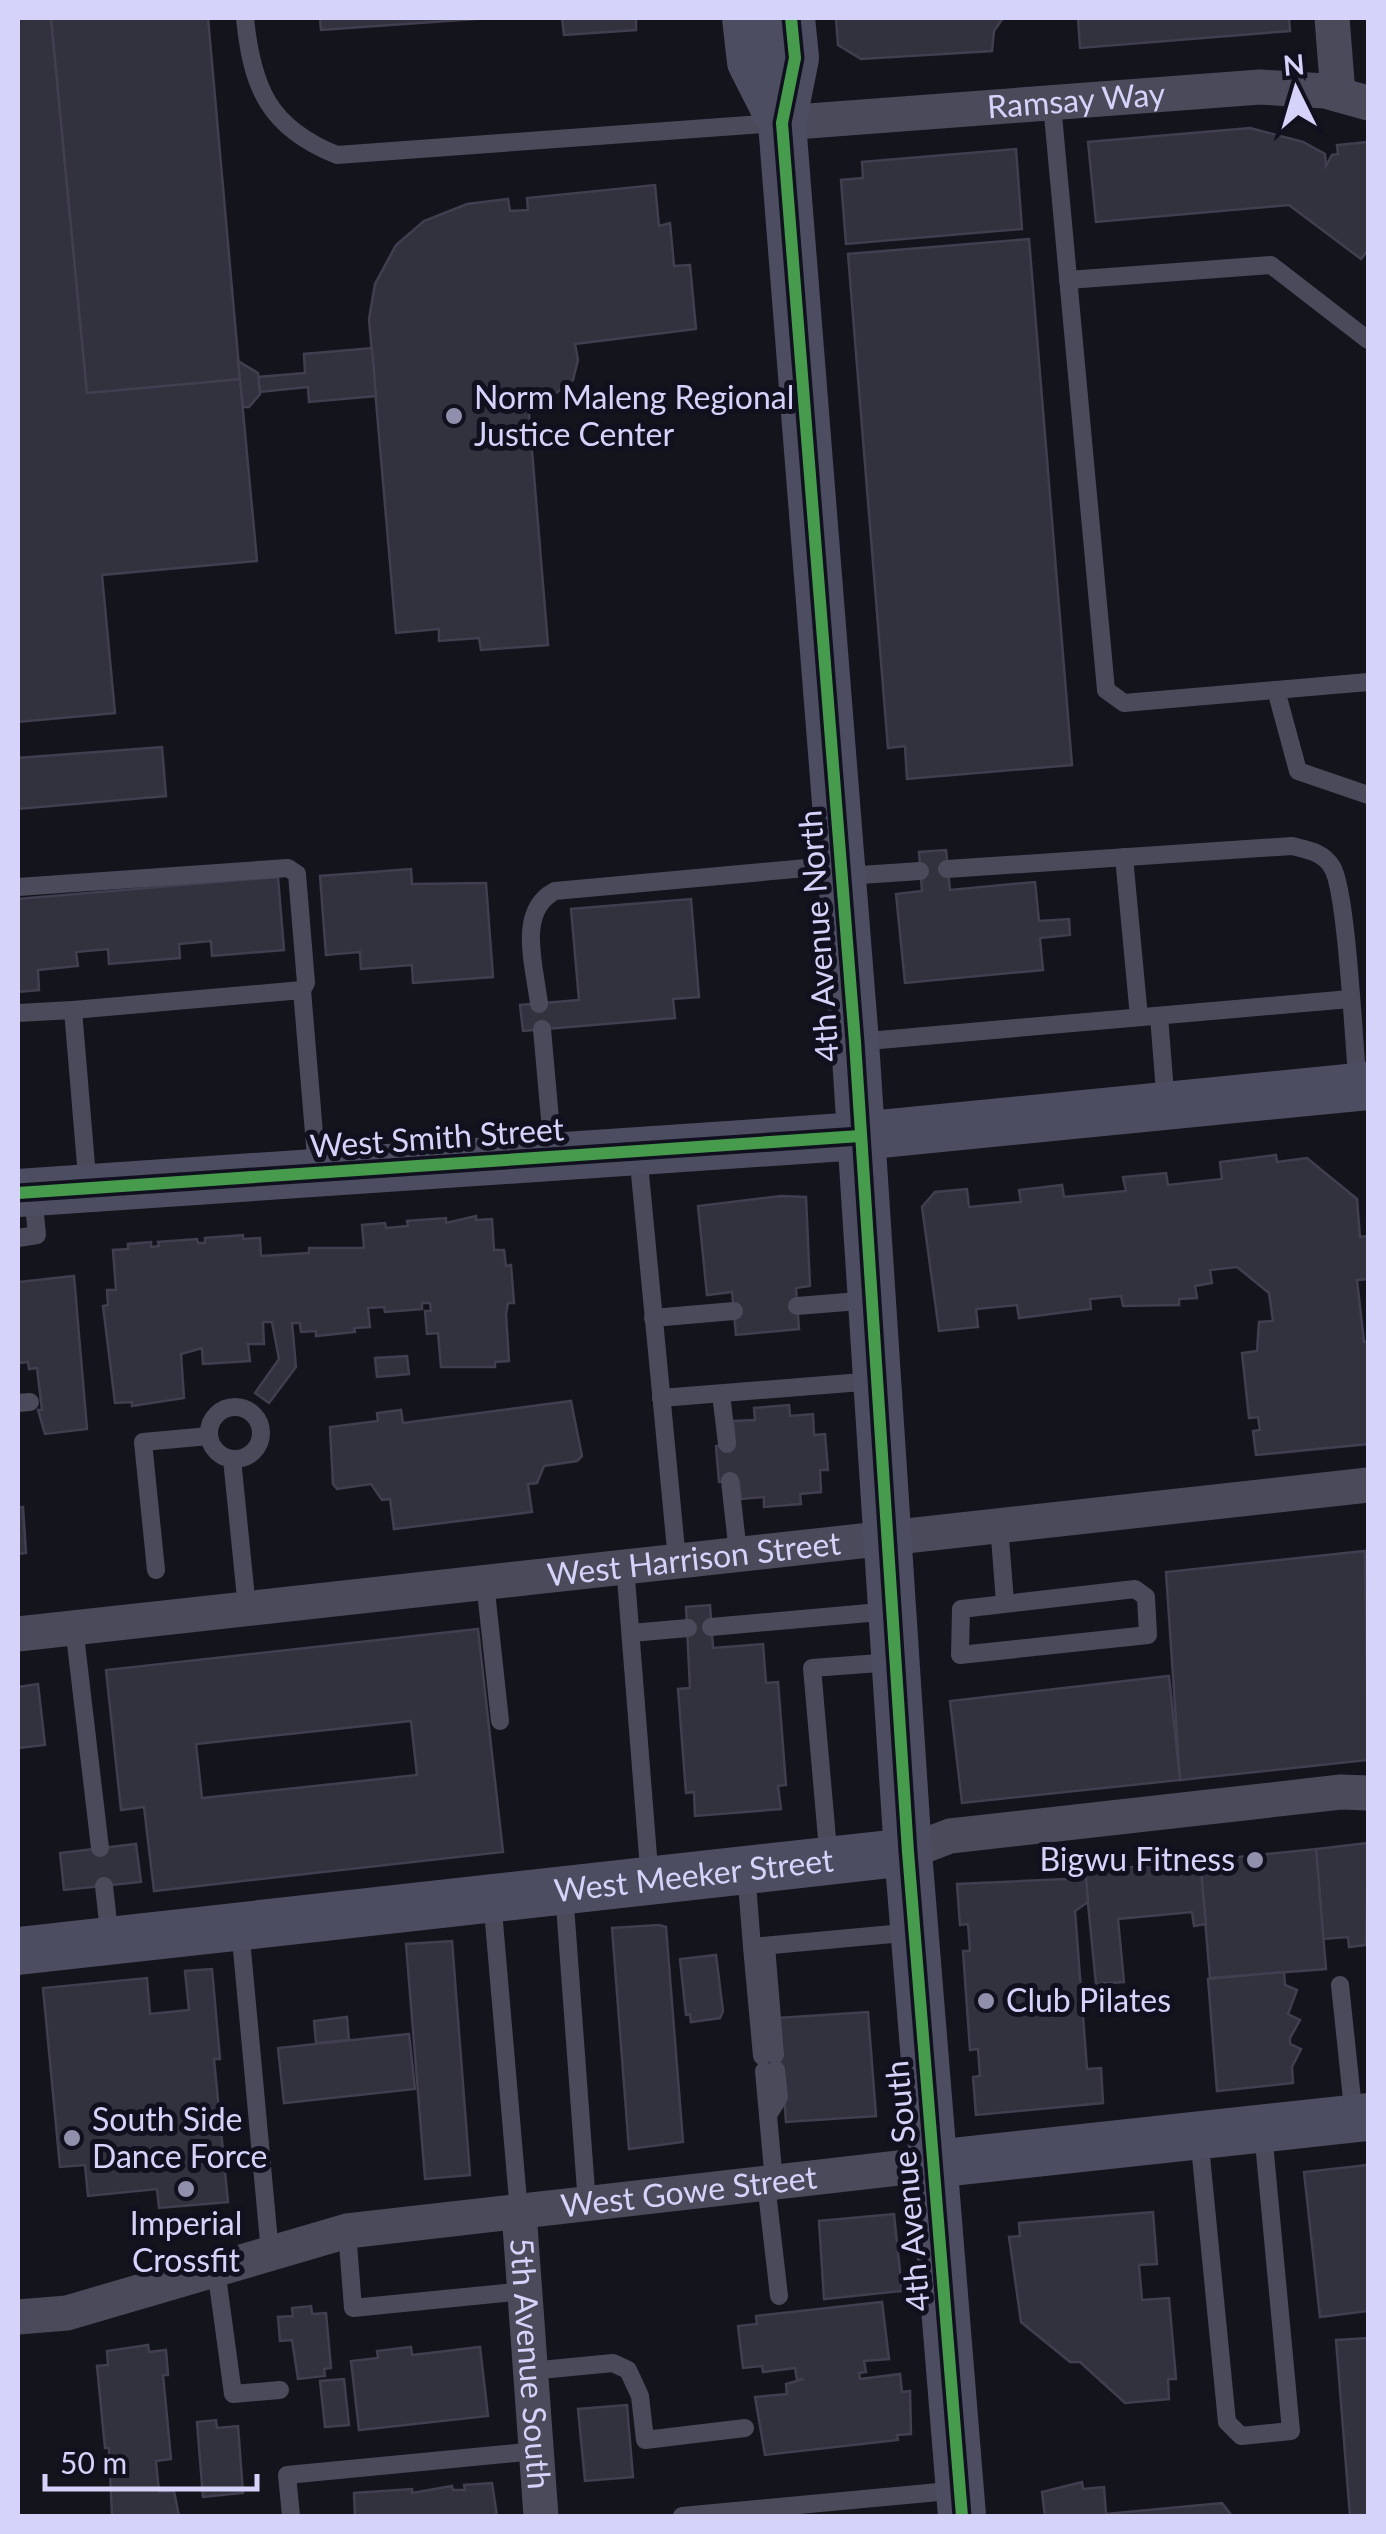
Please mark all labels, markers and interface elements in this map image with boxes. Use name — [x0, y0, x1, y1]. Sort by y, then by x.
north arrow — [1246, 40, 1346, 140]
text: N — [1282, 46, 1306, 82]
street label: Ramsay Way — [986, 73, 1167, 125]
place label: Norm Maleng Regional Justice Center — [474, 377, 794, 453]
marker: Norm Maleng Regional Justice Center — [443, 405, 465, 427]
street label: 4th Avenue North — [789, 809, 846, 1063]
street label: West Smith Street — [309, 1108, 566, 1165]
street label: West Harrison Street — [545, 1522, 843, 1593]
street label: West Meeker Street — [552, 1839, 836, 1909]
place label: Bigwu Fitness — [1040, 1839, 1235, 1878]
marker: Bigwu Fitness — [1244, 1849, 1266, 1871]
place label: Club Pilates — [1006, 1980, 1171, 2019]
marker: Club Pilates — [975, 1990, 997, 2012]
street label: 4th Avenue South — [876, 2059, 937, 2313]
place label: South Side Dance Force — [92, 2099, 268, 2175]
marker: South Side Dance Force — [61, 2127, 83, 2149]
street label: West Gowe Street — [559, 2156, 819, 2224]
marker: Imperial Crossfit — [175, 2178, 197, 2200]
place label: Imperial Crossfit — [130, 2203, 242, 2279]
street label: 5th Avenue South — [503, 2237, 560, 2490]
scale bar — [45, 2429, 258, 2491]
text: 50 m — [60, 2444, 127, 2480]

